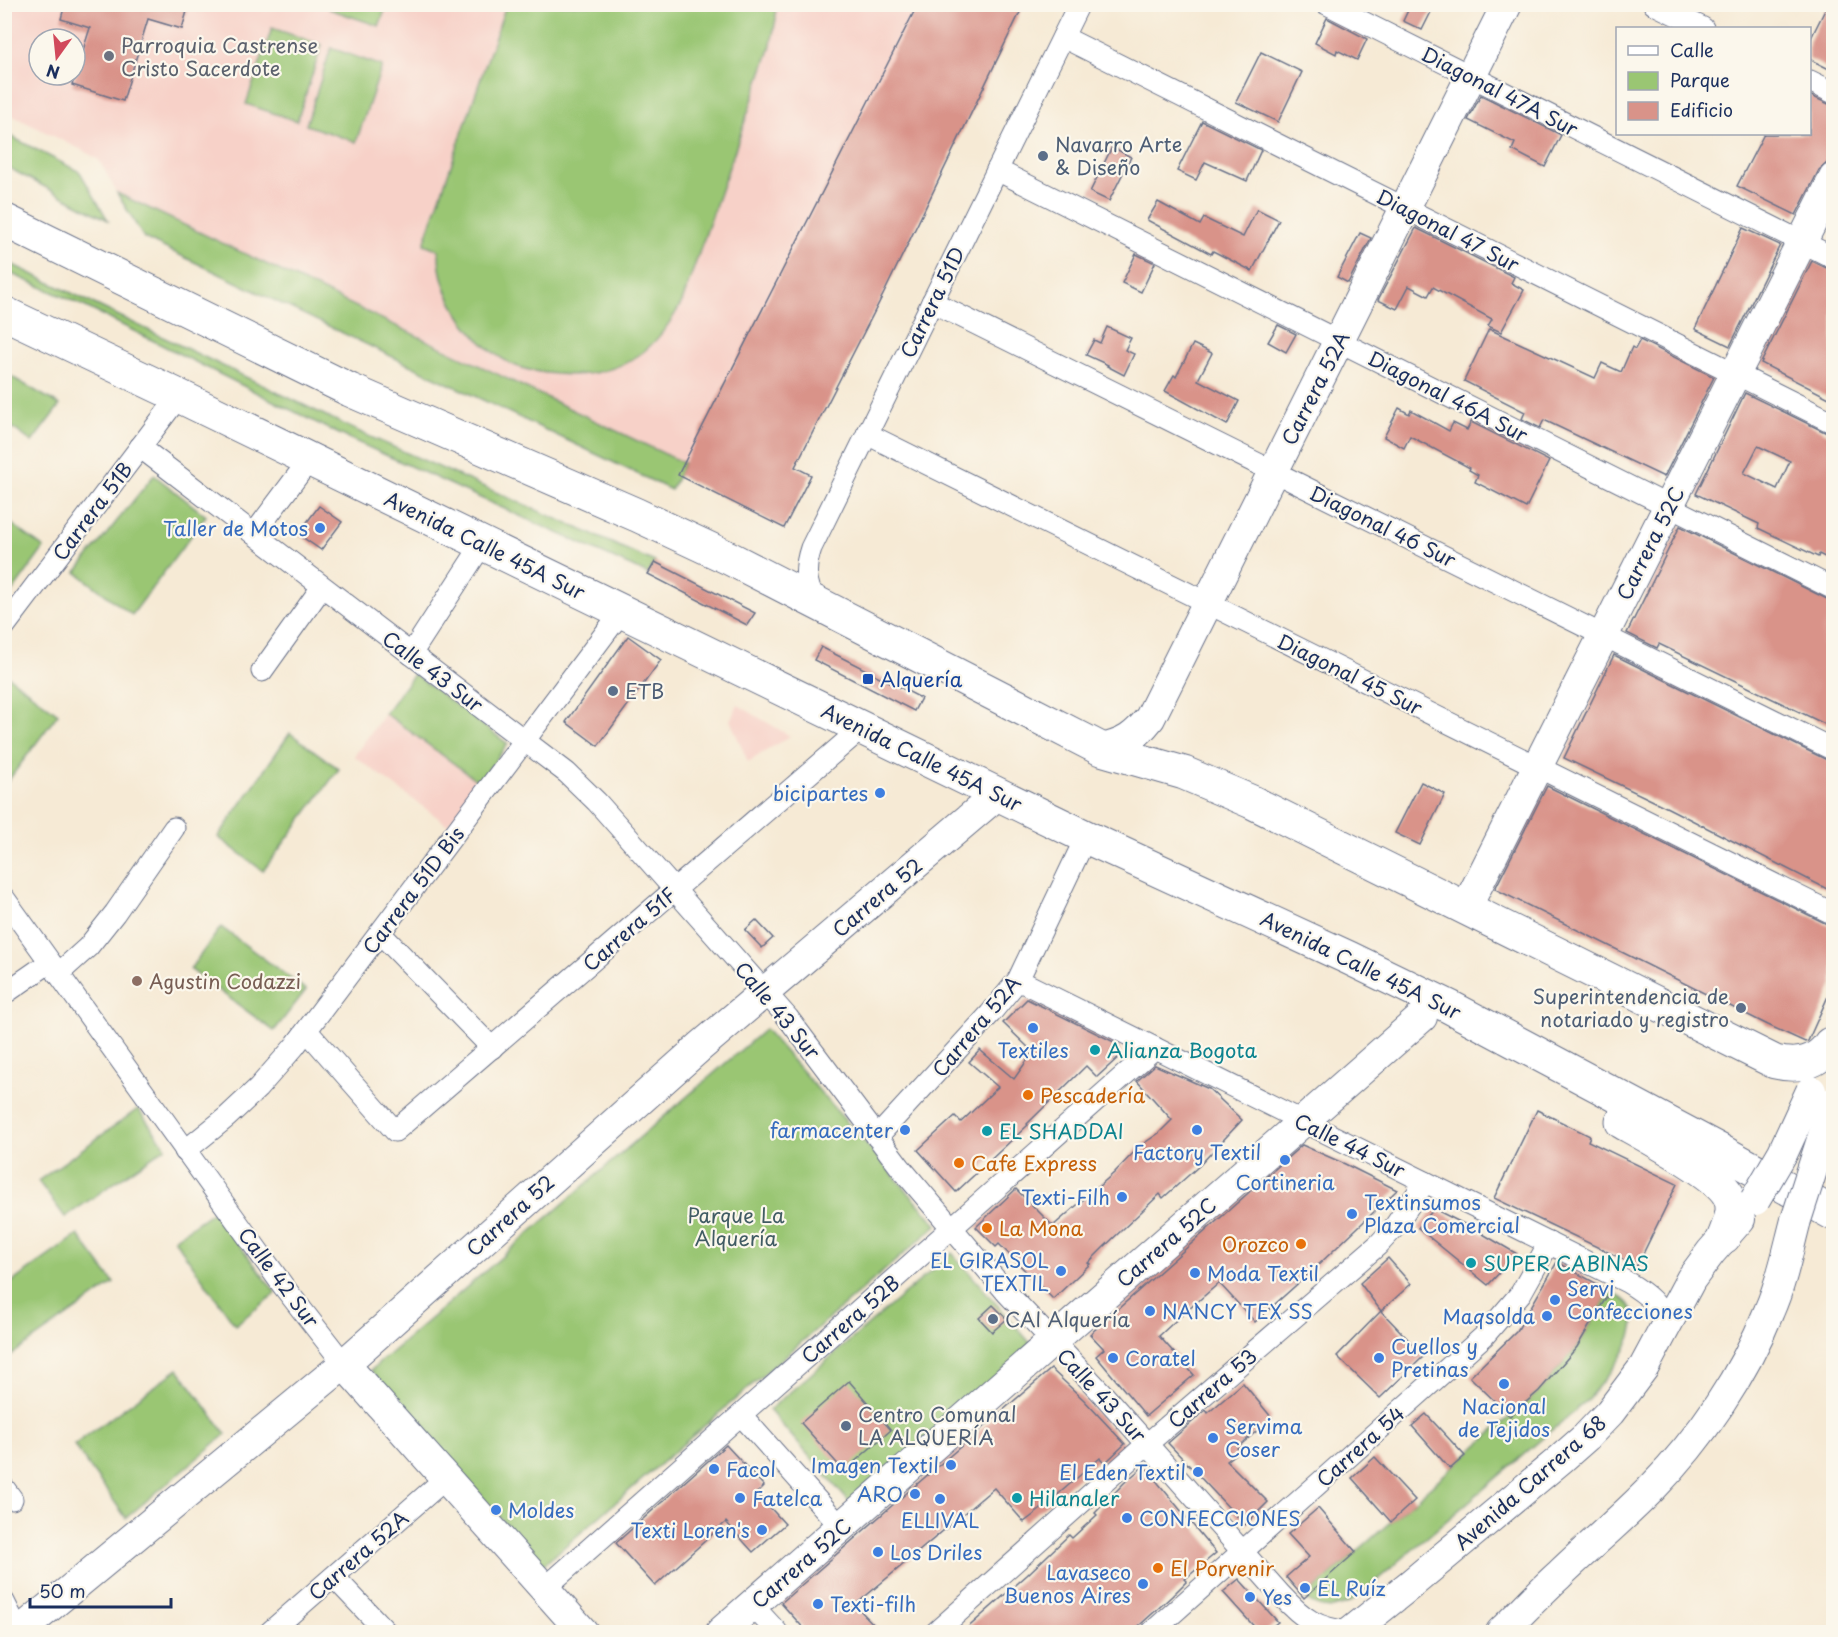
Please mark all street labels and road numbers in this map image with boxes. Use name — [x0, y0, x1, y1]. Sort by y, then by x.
street label: Diagonal 47A Sur — [1416, 39, 1584, 144]
street label: Diagonal 47 Sur — [1371, 181, 1525, 279]
street label: Carrera 51D — [892, 241, 972, 363]
street label: Carrera 52A — [1273, 326, 1357, 450]
street label: Diagonal 46A Sur — [1363, 343, 1534, 450]
street label: Carrera 51B — [45, 455, 139, 567]
street label: Diagonal 46 Sur — [1305, 478, 1462, 575]
street label: Carrera 52C — [1608, 481, 1692, 605]
street label: Avenida Calle 45A Sur — [380, 483, 591, 607]
street label: Calle 43 Sur — [376, 623, 490, 719]
street label: Diagonal 45 Sur — [1272, 626, 1428, 722]
street label: Avenida Calle 45A Sur — [817, 695, 1028, 819]
street label: Carrera 51D Bis — [355, 820, 471, 960]
street label: Carrera 52 — [825, 850, 929, 944]
street label: Carrera 51F — [576, 880, 682, 978]
street label: Avenida Calle 45A Sur — [1256, 903, 1467, 1027]
street label: Calle 43 Sur — [728, 955, 828, 1066]
street label: Carrera 52A — [925, 969, 1027, 1083]
street label: Calle 44 Sur — [1289, 1105, 1411, 1185]
street label: Carrera 52 — [459, 1167, 561, 1263]
street label: Carrera 52C — [1109, 1190, 1223, 1294]
street label: Calle 42 Sur — [231, 1221, 327, 1334]
street label: Carrera 52B — [794, 1268, 906, 1370]
street label: Calle 43 Sur — [1050, 1341, 1154, 1449]
street label: Carrera 53 — [1161, 1341, 1263, 1435]
street label: Carrera 54 — [1309, 1398, 1411, 1494]
street label: Avenida Carrera 68 — [1447, 1407, 1613, 1557]
street label: Carrera 52A — [301, 1503, 415, 1607]
street label: Carrera 52C — [744, 1511, 858, 1615]

